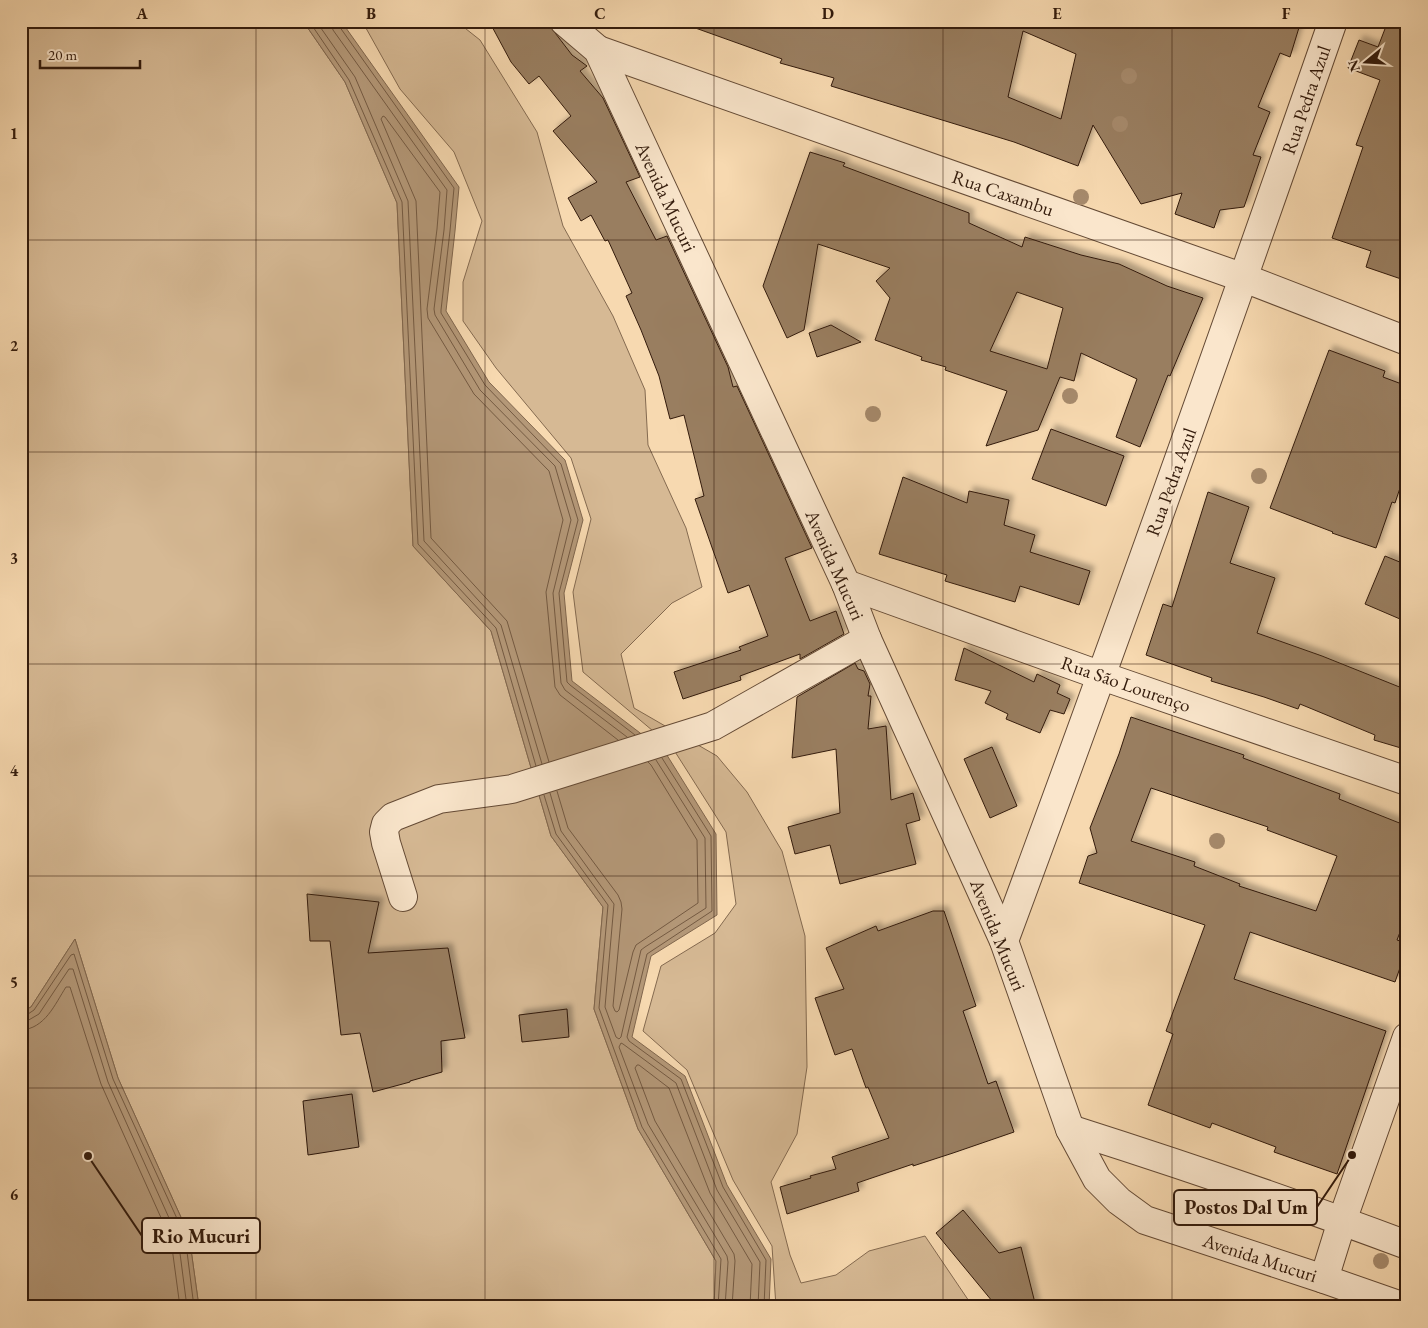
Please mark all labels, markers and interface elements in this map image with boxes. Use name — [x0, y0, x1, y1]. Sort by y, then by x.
text: A — [135, 3, 148, 24]
text: B — [366, 3, 376, 24]
text: C — [594, 3, 606, 24]
text: D — [822, 3, 834, 24]
text: E — [1052, 3, 1062, 24]
text: F — [1282, 3, 1291, 24]
scale bar — [40, 38, 140, 70]
north arrow — [1340, 38, 1390, 88]
street label: Rua Pedra Azul — [1276, 42, 1336, 158]
text: 20 m — [48, 45, 77, 64]
text: N — [1343, 57, 1364, 74]
text: 1 — [10, 123, 18, 144]
street label: Avenida Mucuri — [629, 137, 703, 256]
street label: Rua Caxambu — [949, 164, 1057, 222]
text: 2 — [10, 335, 19, 356]
street label: Rua Pedra Azul — [1140, 424, 1202, 540]
street label: Avenida Mucuri — [799, 505, 871, 625]
text: 3 — [10, 548, 18, 569]
street label: Rua São Lourenço — [1058, 650, 1194, 718]
text: 4 — [10, 760, 19, 781]
street label: Avenida Mucuri — [964, 874, 1032, 995]
text: 5 — [10, 972, 18, 993]
text: 6 — [10, 1184, 19, 1205]
callout: Postos Dal Um — [1174, 1190, 1317, 1225]
text: Postos Dal Um — [1184, 1194, 1308, 1220]
callout: Rio Mucuri — [142, 1218, 260, 1253]
text: Rio Mucuri — [152, 1223, 250, 1249]
street label: Avenida Mucuri — [1199, 1227, 1321, 1288]

